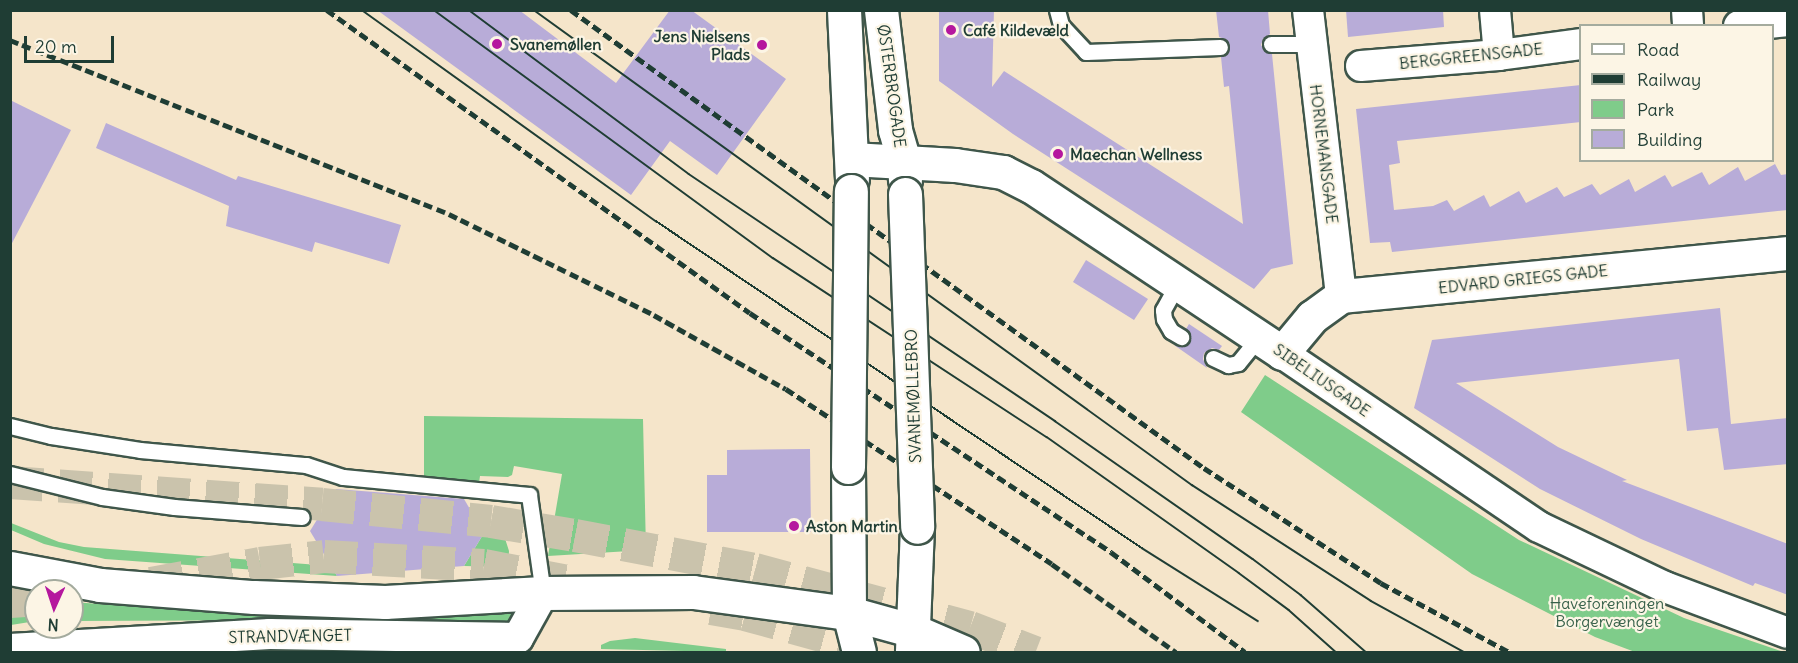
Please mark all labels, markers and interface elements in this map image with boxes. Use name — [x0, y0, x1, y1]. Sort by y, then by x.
place label: Café Kildevæld — [963, 20, 1069, 40]
street label: ØSTERBROGADE — [874, 23, 910, 149]
marker: Café Kildevæld — [944, 23, 958, 37]
scale bar — [27, 24, 117, 62]
legend — [1579, 24, 1774, 162]
place label: Jens Nielsens Plads — [654, 26, 750, 64]
place label: Svanemøllen — [510, 34, 601, 54]
text: 20 m — [35, 35, 77, 58]
marker: Svanemøllen — [488, 35, 506, 53]
marker: Jens Nielsens Plads — [755, 38, 769, 52]
text: Road — [1637, 38, 1679, 61]
street label: BERGGREENSGADE — [1398, 39, 1544, 73]
text: Railway — [1637, 68, 1701, 91]
street label: HORNEMANSGADE — [1306, 83, 1342, 225]
text: Park — [1637, 98, 1674, 121]
text: Building — [1637, 128, 1702, 151]
place label: Maechan Wellness — [1070, 144, 1202, 164]
marker: Maechan Wellness — [1051, 147, 1065, 161]
street label: EDVARD GRIEGS GADE — [1437, 261, 1609, 297]
street label: SVANEMØLLEBRO — [901, 329, 925, 463]
street label: SIBELIUSGADE — [1270, 339, 1374, 421]
place label: Aston Martin — [806, 516, 898, 536]
marker: Aston Martin — [787, 519, 801, 533]
north arrow — [24, 579, 84, 639]
park label: Haveforeningen Borgervænget — [1550, 593, 1664, 631]
text: N — [47, 615, 59, 635]
street label: STRANDVÆNGET — [228, 625, 352, 647]

